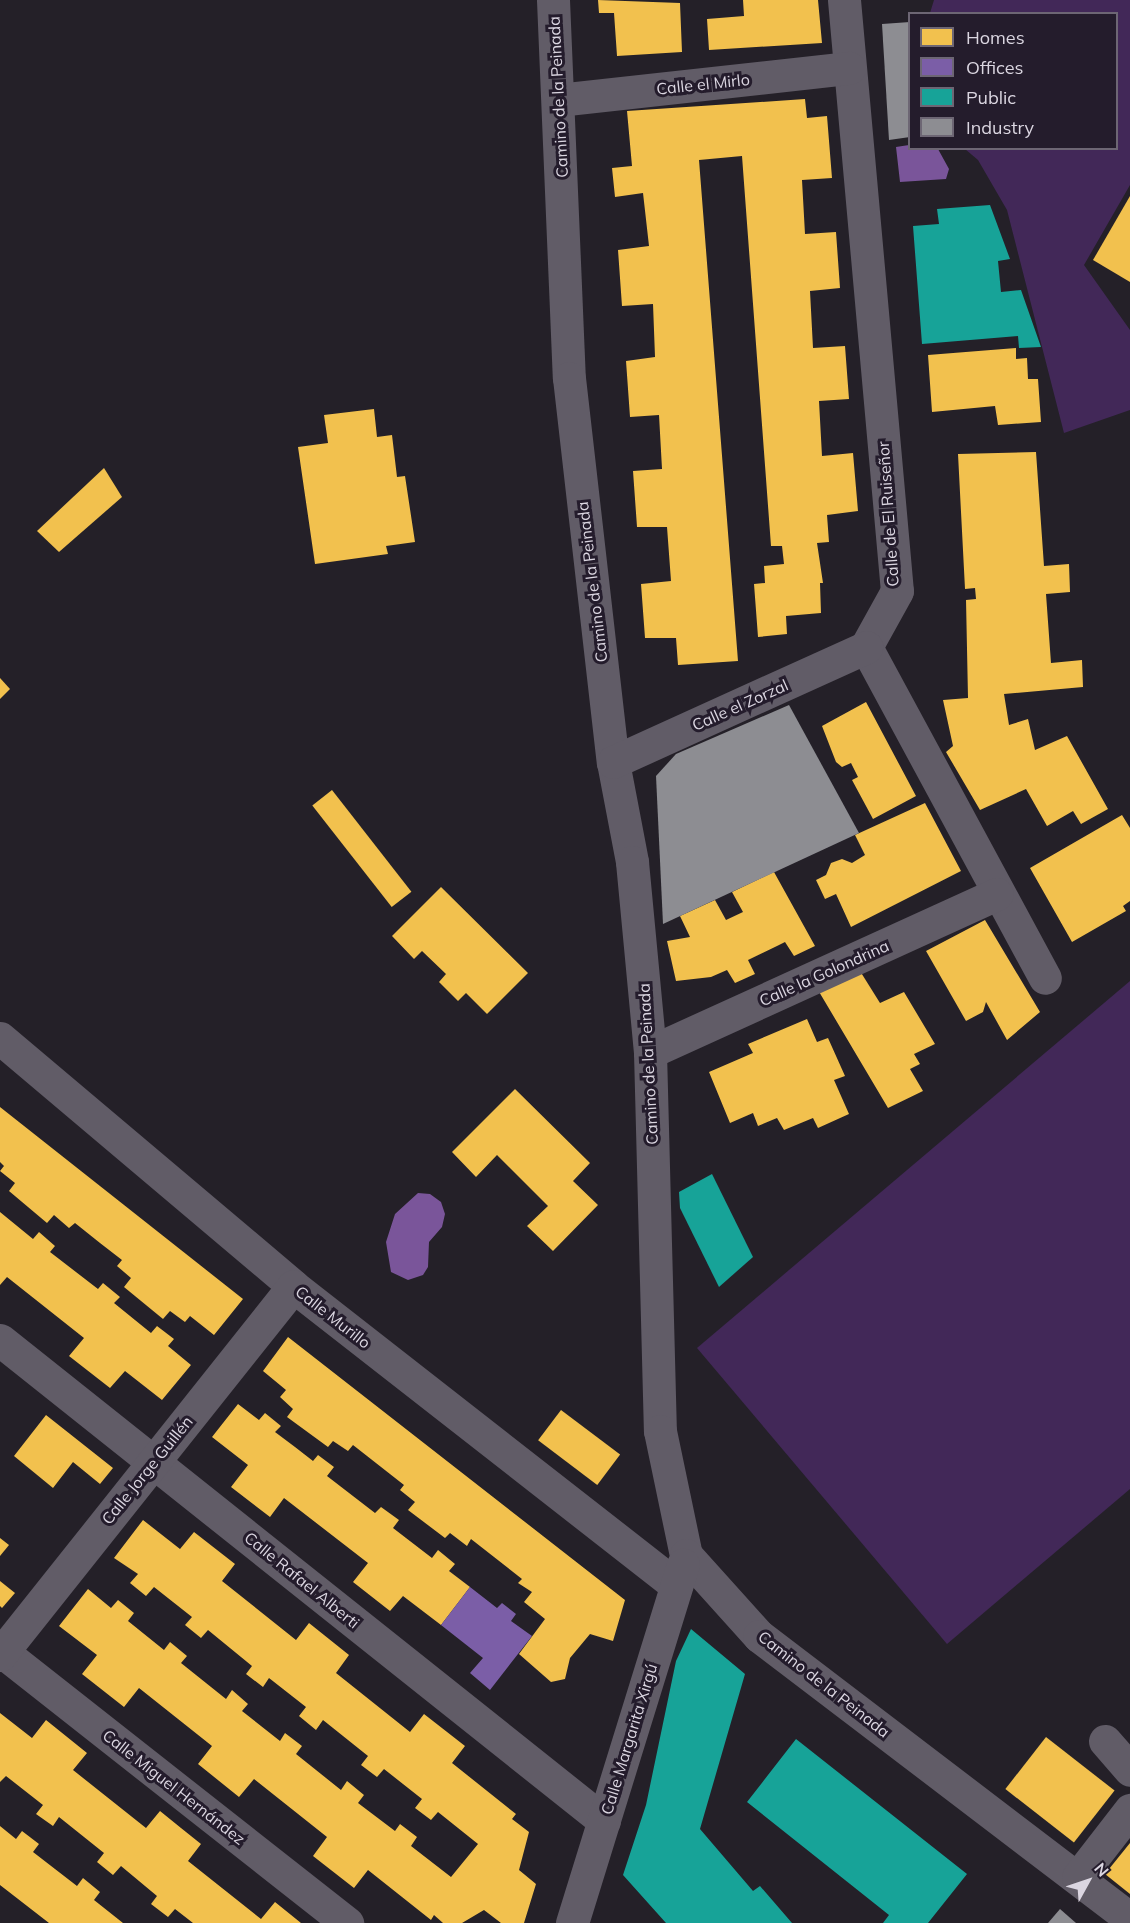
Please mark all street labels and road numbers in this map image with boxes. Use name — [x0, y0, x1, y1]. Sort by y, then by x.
street label: Camino de la Peinada — [544, 16, 572, 178]
street label: Calle el Mirlo — [655, 70, 751, 98]
street label: Calle de El Ruiseñor — [873, 441, 903, 587]
street label: Camino de la Peinada — [573, 501, 611, 663]
street label: Calle el Zorzal — [689, 675, 791, 735]
street label: Calle la Golondrina — [756, 936, 892, 1010]
street label: Camino de la Peinada — [634, 983, 662, 1145]
street label: Calle Murillo — [292, 1282, 374, 1352]
street label: Calle Jorge Guillén — [97, 1412, 197, 1528]
street label: Calle Rafael Alberti — [241, 1528, 363, 1632]
street label: Camino de la Peinada — [754, 1627, 894, 1741]
street label: Calle Margarita Xirgú — [597, 1661, 661, 1817]
street label: Calle Miguel Hernández — [99, 1725, 249, 1849]

